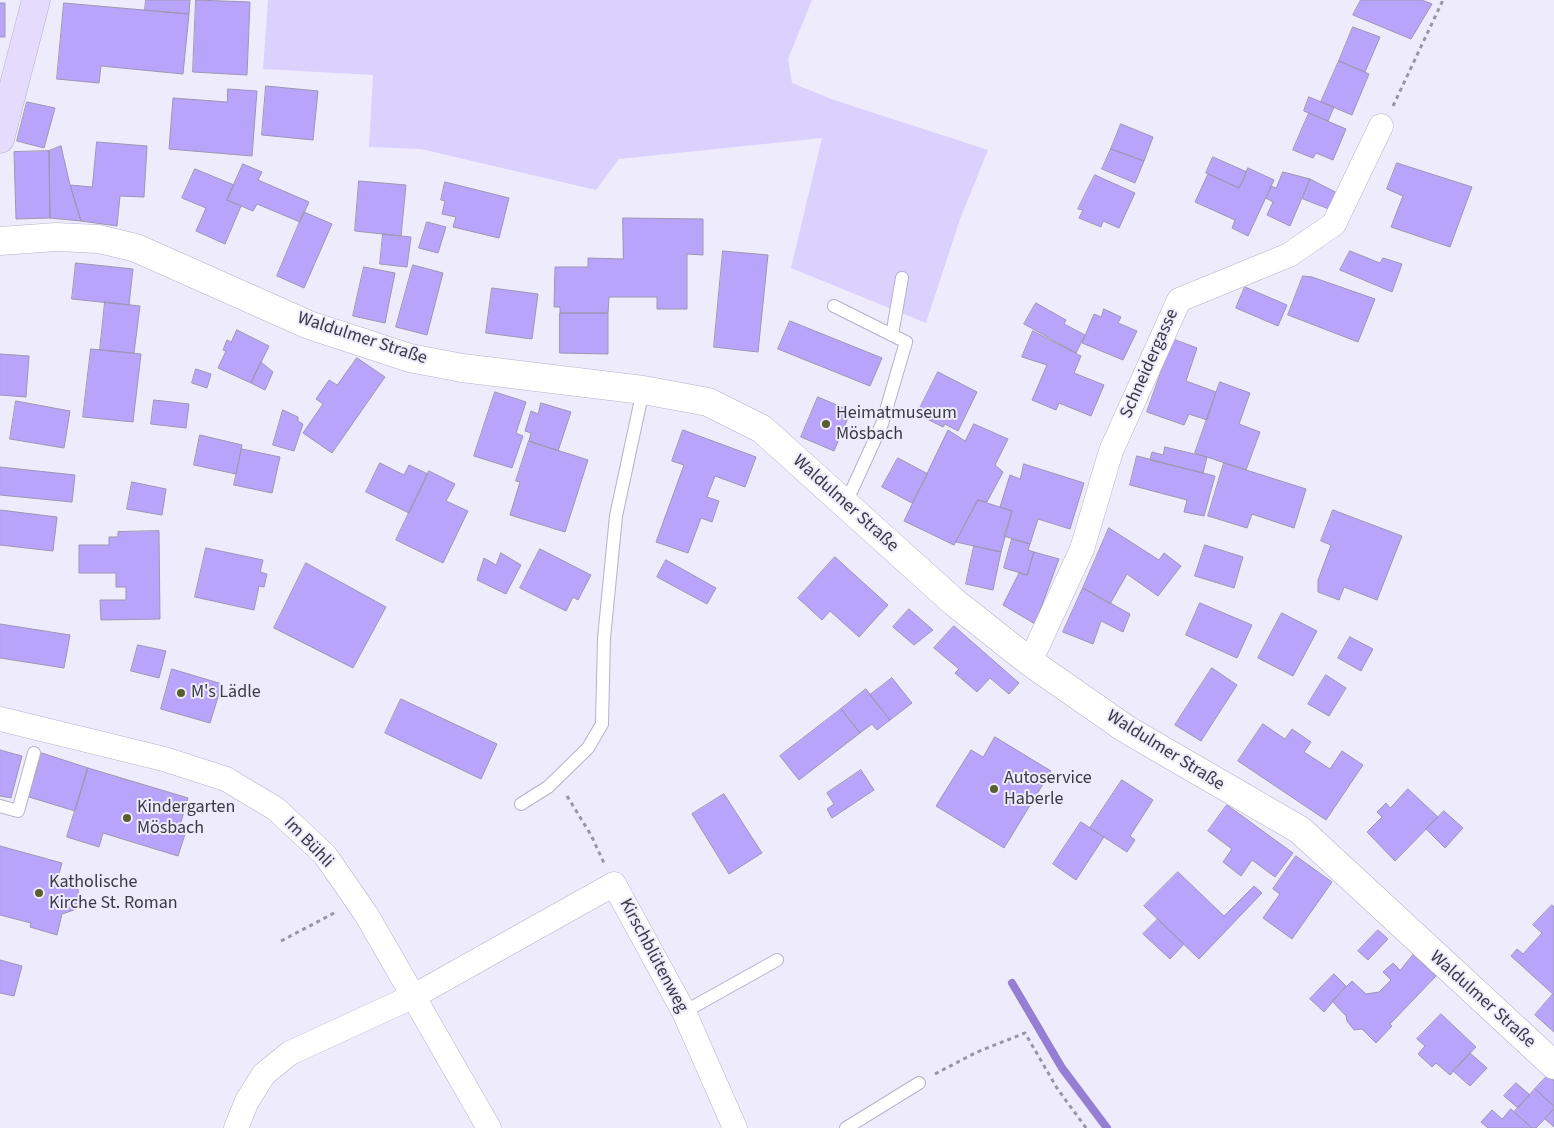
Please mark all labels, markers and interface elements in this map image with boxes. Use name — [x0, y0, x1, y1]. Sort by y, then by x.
street label: Schneidergasse — [1116, 306, 1184, 422]
street label: Waldulmer Straße — [294, 308, 430, 370]
place label: Heimatmuseum Mösbach — [836, 403, 957, 446]
marker: Heimatmuseum Mösbach — [820, 418, 832, 430]
street label: Waldulmer Straße — [788, 451, 902, 557]
place label: M's Lädle — [191, 682, 261, 704]
marker: M's Lädle — [175, 687, 187, 699]
street label: Waldulmer Straße — [1102, 706, 1228, 796]
place label: Autoservice Haberle — [1004, 768, 1092, 811]
marker: Autoservice Haberle — [988, 783, 1000, 795]
place label: Kindergarten Mösbach — [137, 797, 235, 840]
marker: Kindergarten Mösbach — [121, 812, 133, 824]
street label: Im Bühli — [279, 813, 337, 873]
place label: Katholische Kirche St. Roman — [49, 872, 178, 914]
marker: Katholische Kirche St. Roman — [33, 887, 45, 899]
street label: Kirschblütenweg — [614, 895, 692, 1017]
street label: Waldulmer Straße — [1425, 947, 1539, 1053]

